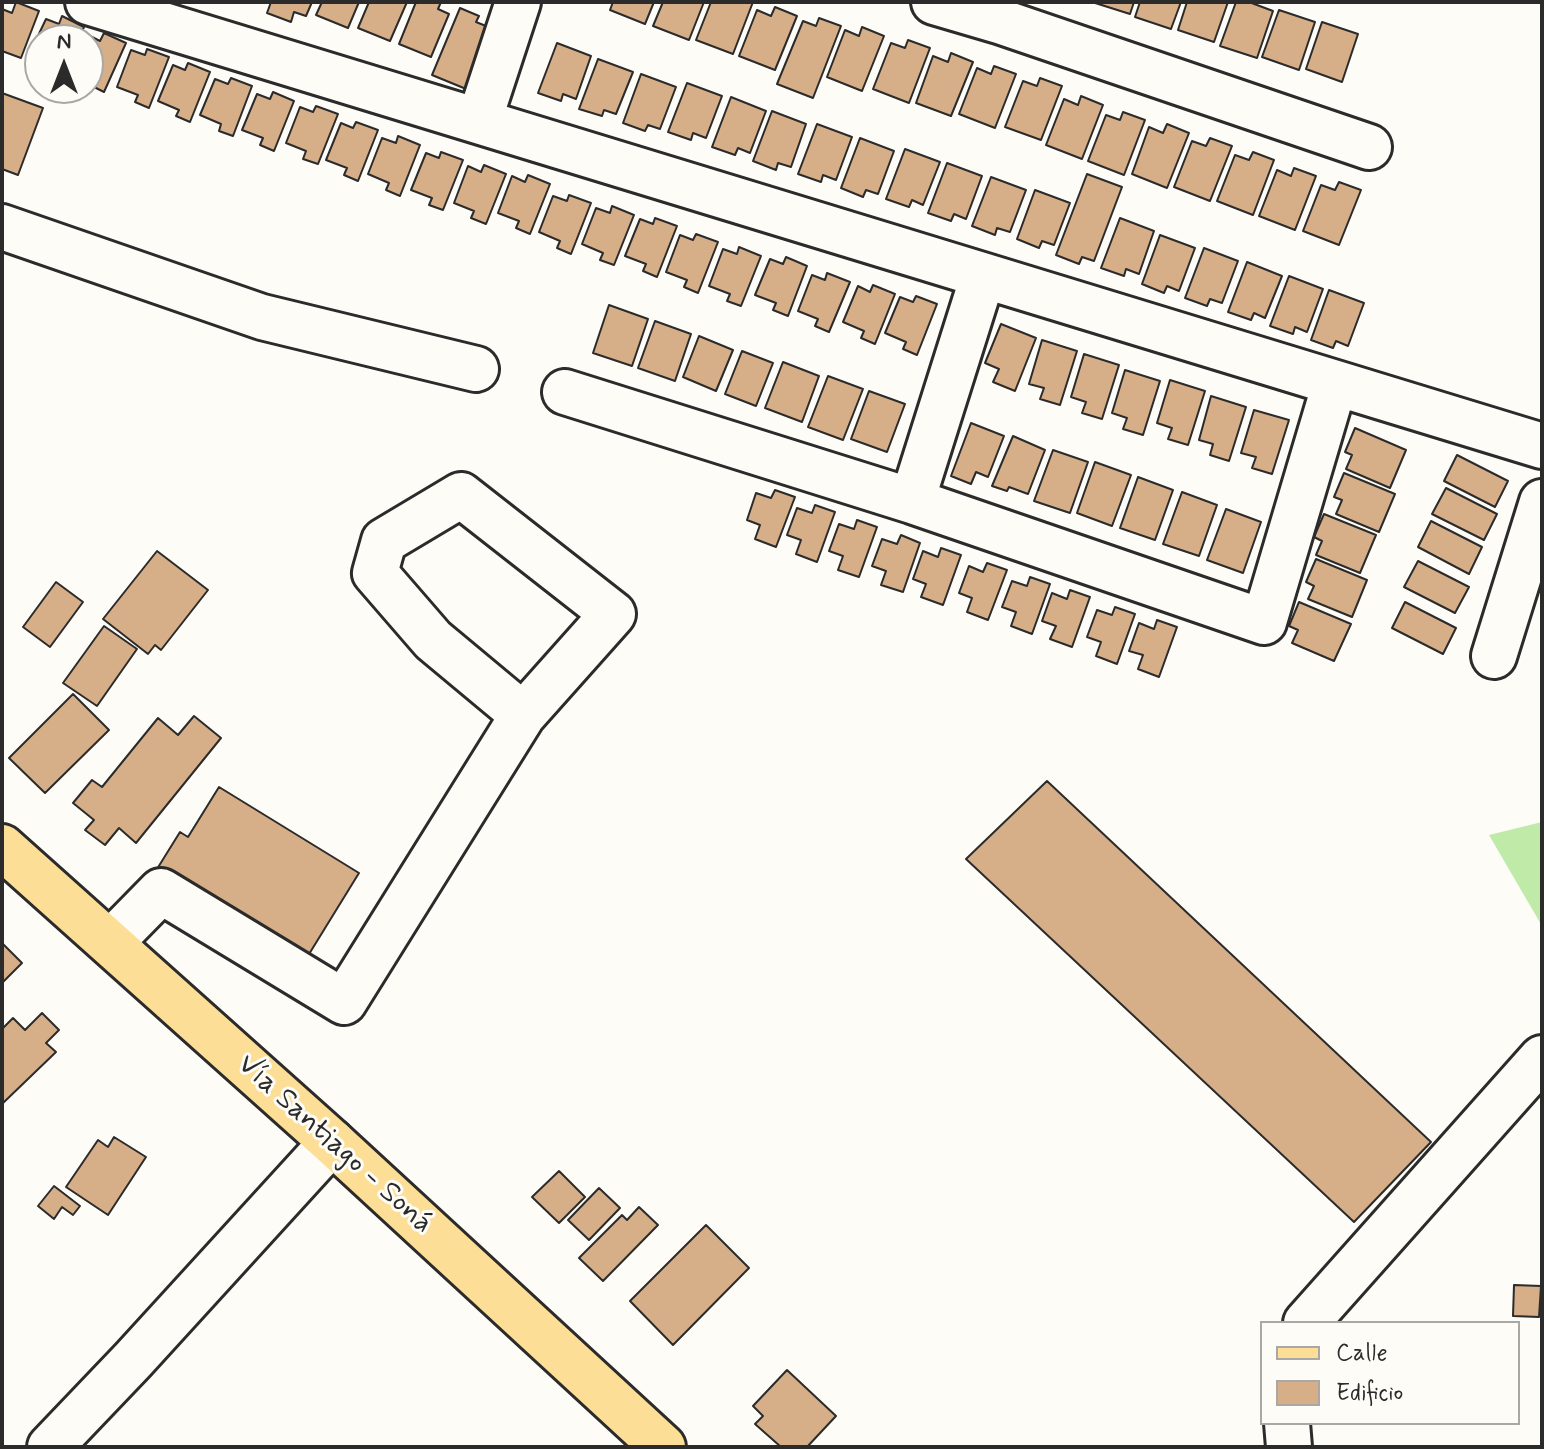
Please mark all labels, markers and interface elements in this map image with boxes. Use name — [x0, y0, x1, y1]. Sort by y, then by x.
north arrow — [24, 24, 104, 104]
text: N — [57, 28, 71, 56]
street label: Vía Santiago - Soná — [229, 1048, 439, 1242]
legend — [1260, 1321, 1520, 1425]
text: Calle — [1336, 1338, 1388, 1369]
text: Edificio — [1336, 1378, 1403, 1409]

